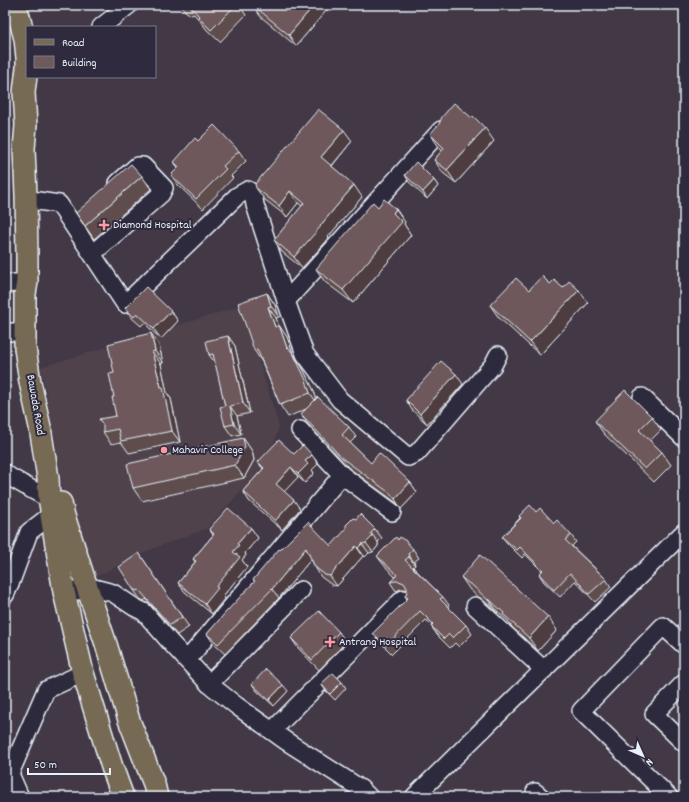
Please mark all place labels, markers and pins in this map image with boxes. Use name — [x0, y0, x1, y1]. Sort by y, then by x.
place label: Diamond Hospital — [113, 217, 192, 234]
marker: Diamond Hospital — [98, 219, 110, 231]
place label: Mahavir College — [172, 442, 243, 459]
marker: Mahavir College — [159, 445, 169, 455]
place label: Antrang Hospital — [339, 634, 416, 651]
marker: Antrang Hospital — [324, 636, 336, 648]

